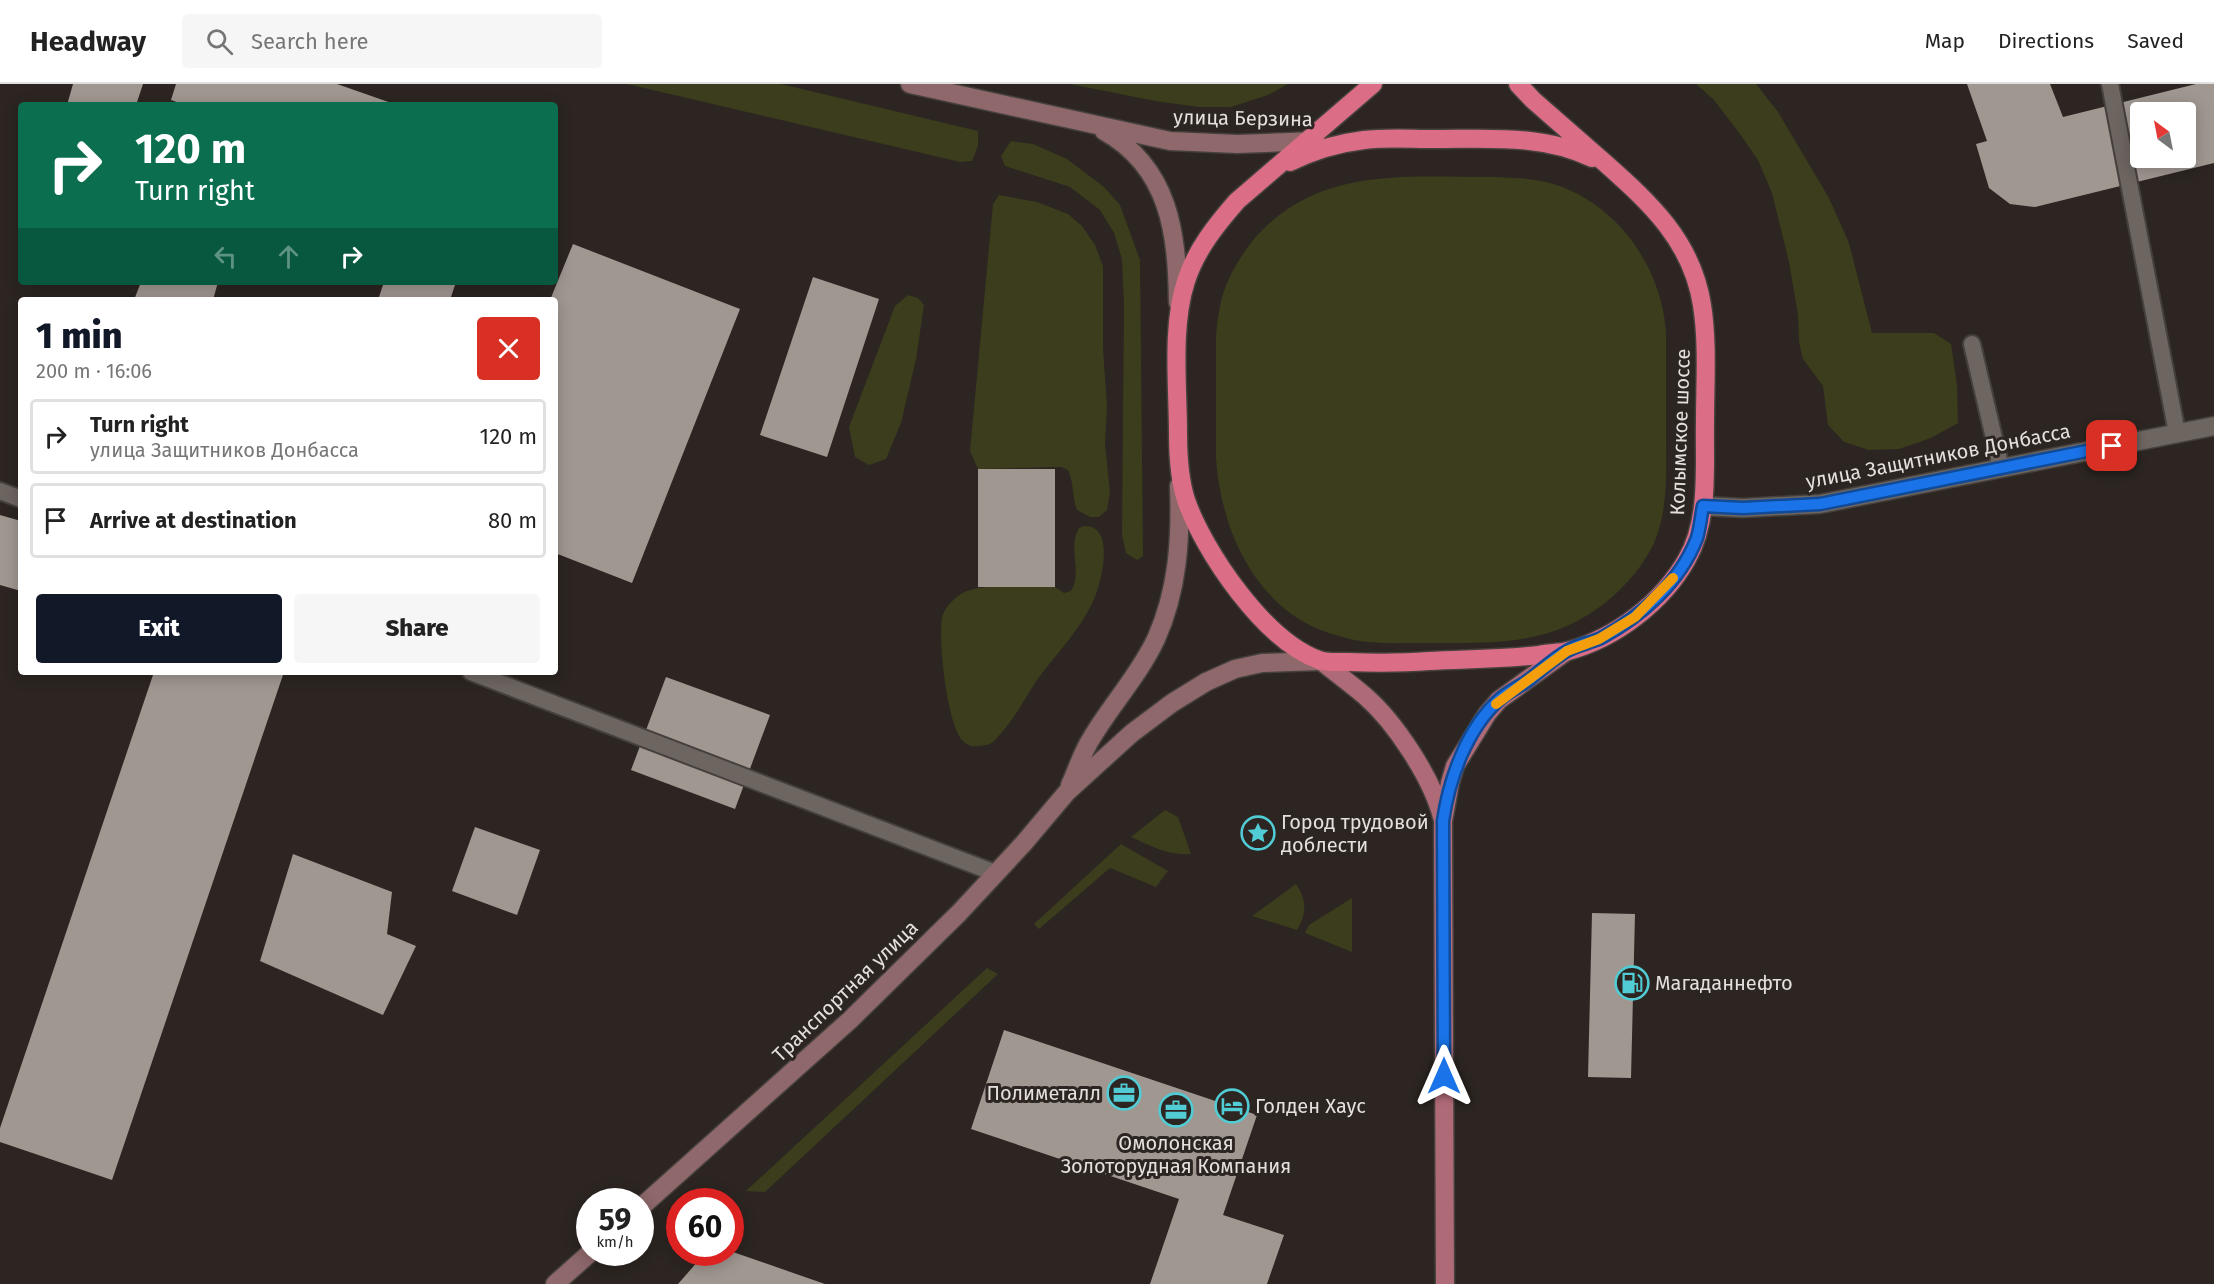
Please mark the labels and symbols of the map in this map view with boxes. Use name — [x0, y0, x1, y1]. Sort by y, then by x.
north arrow — [2130, 102, 2196, 168]
street label: улица Берзина — [1173, 105, 1313, 131]
street label: Колымское шоссе — [1665, 348, 1695, 516]
street label: улица Защитников Донбасса — [1804, 419, 2072, 493]
pin — [2086, 420, 2137, 471]
place label: Город трудовой доблести — [1281, 810, 1429, 857]
place icon: Город трудовой доблести — [1240, 815, 1276, 851]
street label: Транспортная улица — [767, 915, 923, 1067]
fuel station icon: Магаданнефто — [1614, 965, 1650, 1001]
place label: Магаданнефто — [1655, 971, 1793, 995]
position arrow — [1412, 1044, 1476, 1108]
office icon: Полиметалл — [1106, 1075, 1142, 1111]
place label: Полиметалл — [987, 1081, 1101, 1105]
hotel icon: Голден Хаус — [1214, 1088, 1250, 1124]
office icon: Омолонская Золоторудная Компания — [1158, 1092, 1194, 1128]
place label: Голден Хаус — [1255, 1094, 1366, 1118]
place label: Омолонская Золоторудная Компания — [1061, 1131, 1291, 1178]
speed limit sign: 60 — [666, 1188, 744, 1266]

